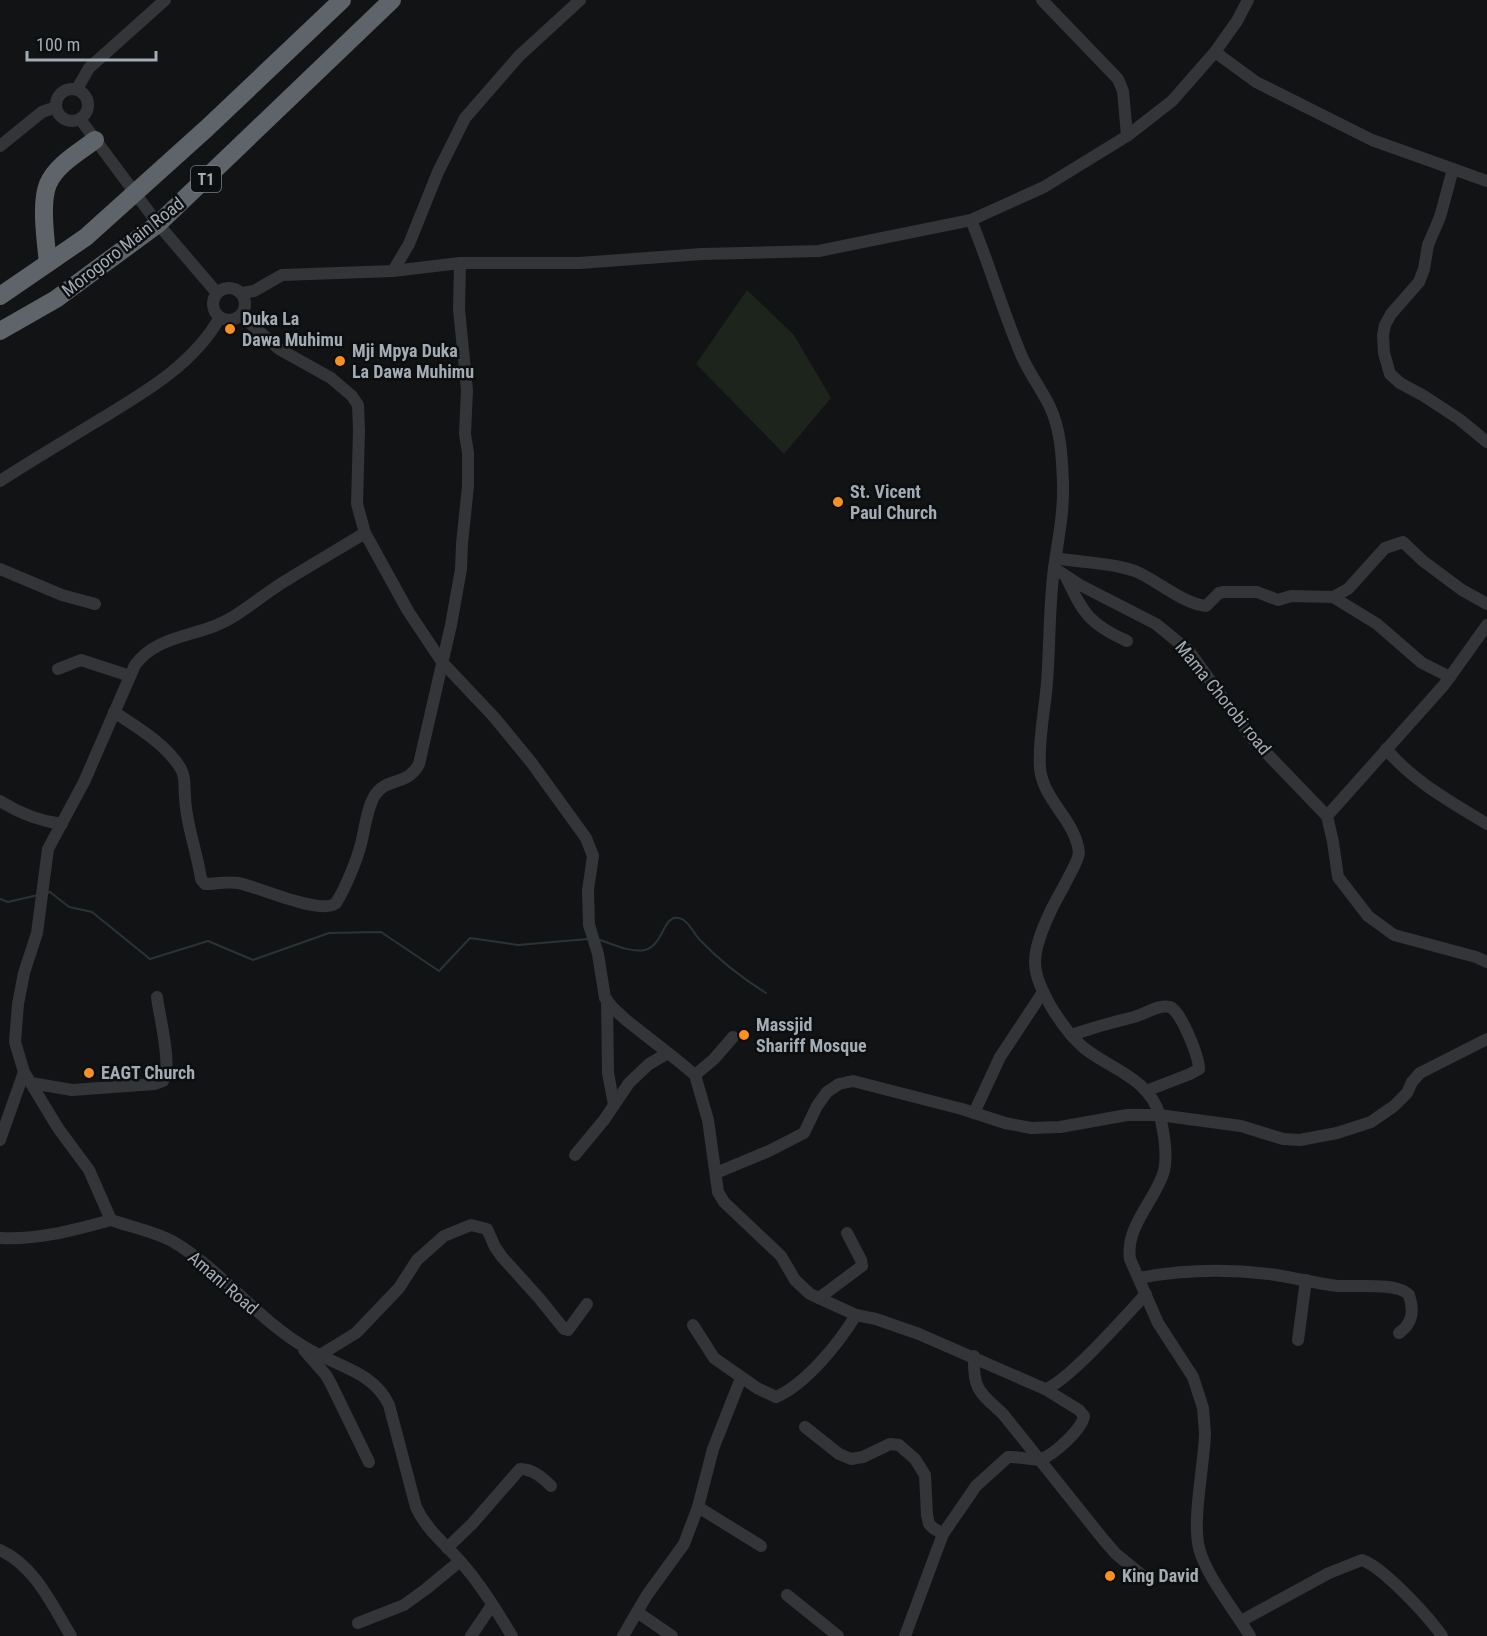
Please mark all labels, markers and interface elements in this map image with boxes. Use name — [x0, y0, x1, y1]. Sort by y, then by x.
scale bar — [27, 24, 156, 62]
text: 100 m — [36, 34, 80, 55]
road number: T1 — [191, 166, 221, 192]
street label: Morogoro Main Road — [58, 193, 188, 301]
place label: Duka La Dawa Muhimu — [242, 308, 343, 350]
marker: Duka La Dawa Muhimu — [223, 322, 237, 336]
place label: Mji Mpya Duka La Dawa Muhimu — [352, 340, 474, 382]
marker: Mji Mpya Duka La Dawa Muhimu — [333, 354, 347, 368]
place label: St. Vicent Paul Church — [850, 481, 937, 523]
marker: St. Vicent Paul Church — [831, 495, 845, 509]
street label: Mama Chorobi road — [1171, 637, 1276, 759]
place label: Massjid Shariff Mosque — [756, 1014, 867, 1056]
marker: Massjid Shariff Mosque — [737, 1028, 751, 1042]
place label: EAGT Church — [101, 1062, 195, 1083]
marker: EAGT Church — [82, 1066, 96, 1080]
street label: Amani Road — [184, 1247, 263, 1319]
place label: King David — [1122, 1565, 1199, 1586]
marker: King David — [1103, 1569, 1117, 1583]

